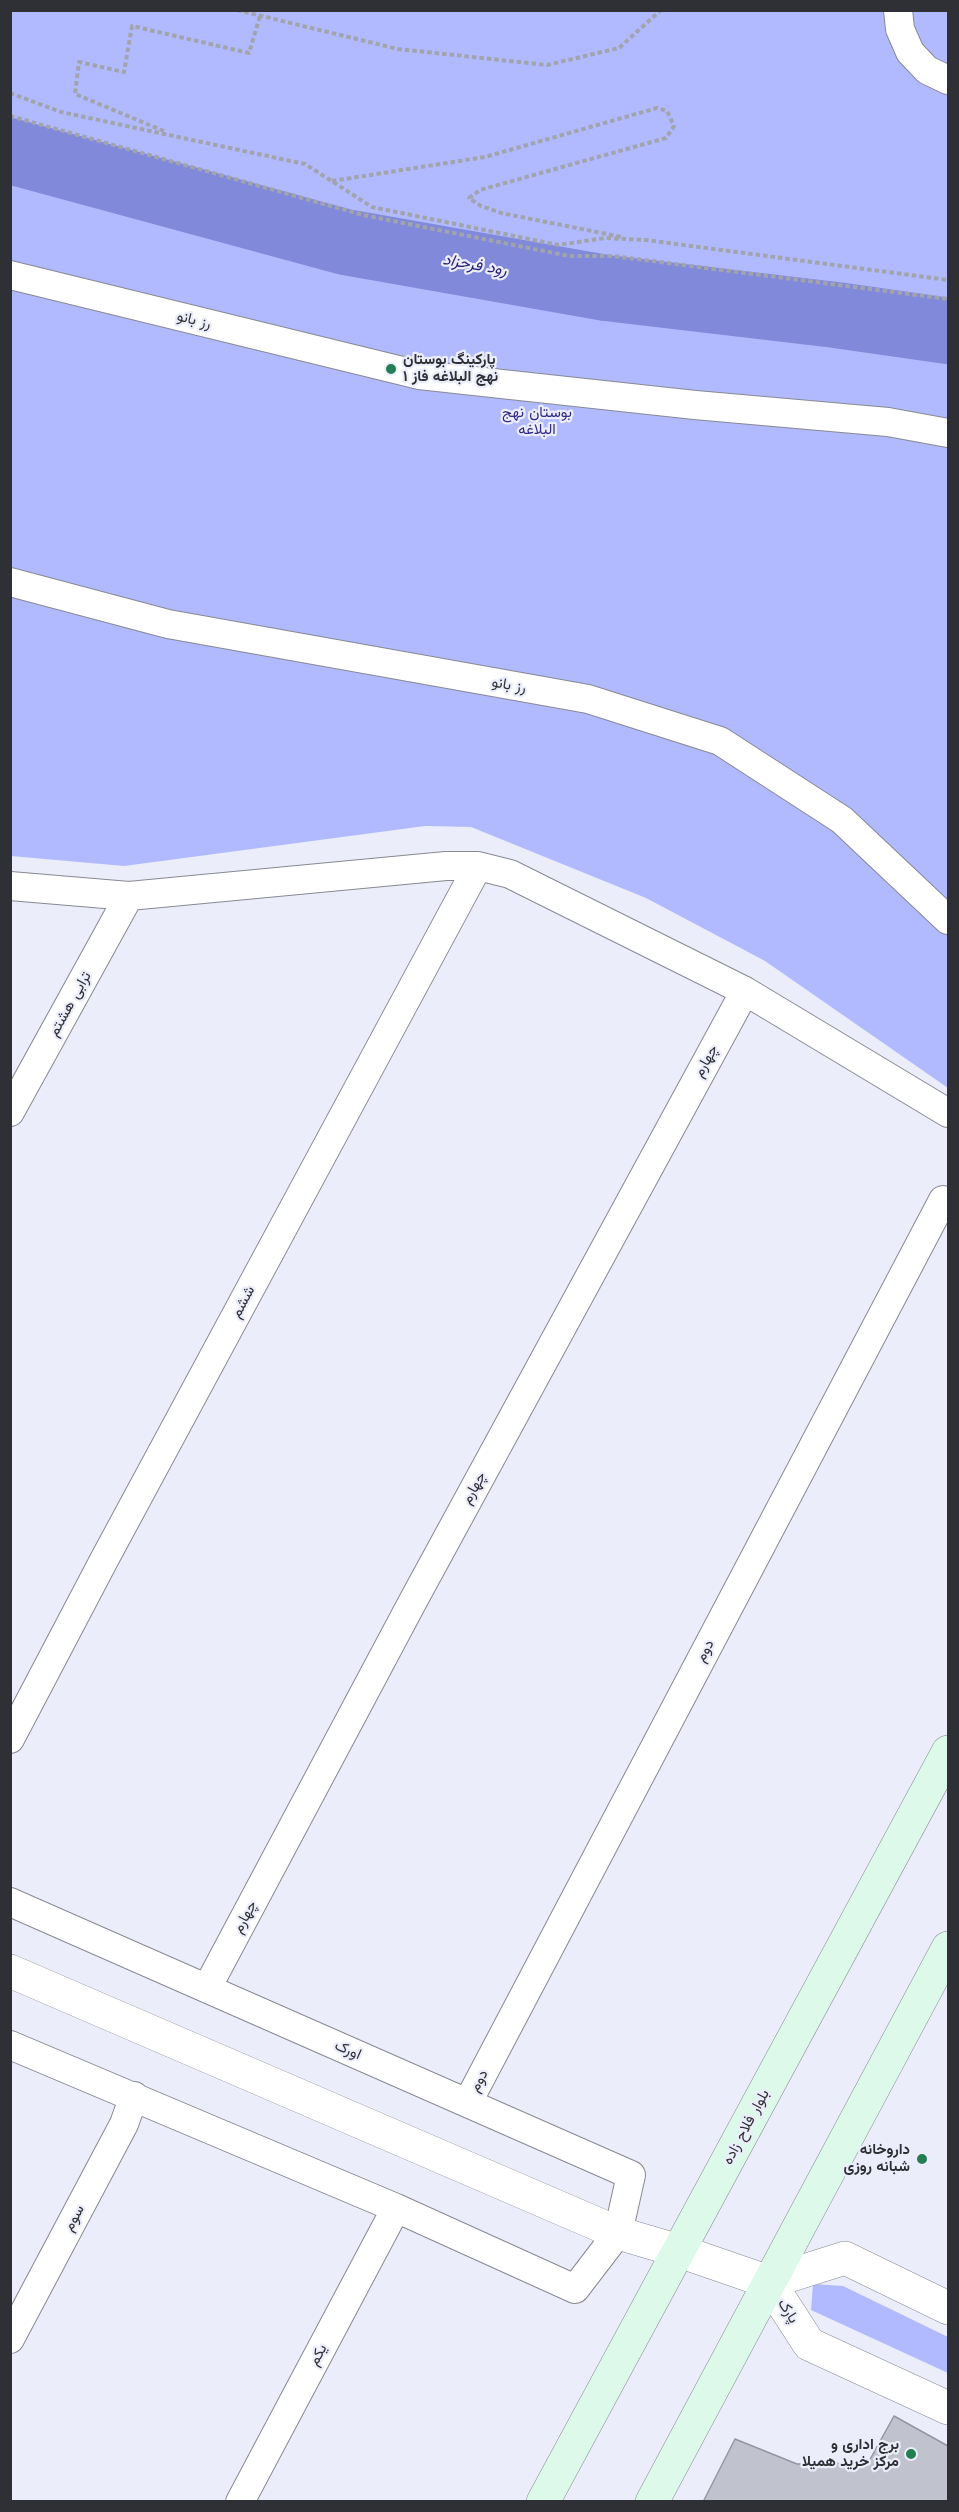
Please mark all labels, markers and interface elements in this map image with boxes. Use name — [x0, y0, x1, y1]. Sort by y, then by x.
water label: رود فرحزاد — [441, 250, 509, 280]
street label: رز بانو — [175, 307, 213, 333]
place label: پارکینگ بوستان نهج البلاغه فاز ۱ — [403, 351, 498, 386]
marker: پارکینگ بوستان نهج البلاغه فاز ۱ — [384, 362, 398, 376]
park label: بوستان نهج البلاغه — [502, 404, 572, 439]
street label: رز بانو — [490, 673, 528, 697]
street label: ترابی هشتم — [45, 968, 95, 1040]
street label: چهارم — [690, 1042, 722, 1080]
street label: ششم — [227, 1283, 259, 1321]
street label: چهارم — [458, 1469, 490, 1507]
street label: دوم — [692, 1637, 718, 1665]
street label: چهارم — [229, 1898, 261, 1936]
street label: اورک — [332, 2036, 364, 2064]
street label: دوم — [466, 2067, 492, 2095]
street label: بلوار فلاح زاده — [719, 2086, 773, 2168]
place label: داروخانه شبانه روزی — [844, 2141, 910, 2176]
marker: داروخانه شبانه روزی — [915, 2152, 929, 2166]
street label: سوم — [60, 2202, 88, 2234]
street label: پارک — [774, 2295, 802, 2327]
street label: یکم — [305, 2341, 331, 2369]
place label: برج اداری و مرکز خرید همیلا — [802, 2436, 899, 2471]
marker: برج اداری و مرکز خرید همیلا — [904, 2447, 918, 2461]

